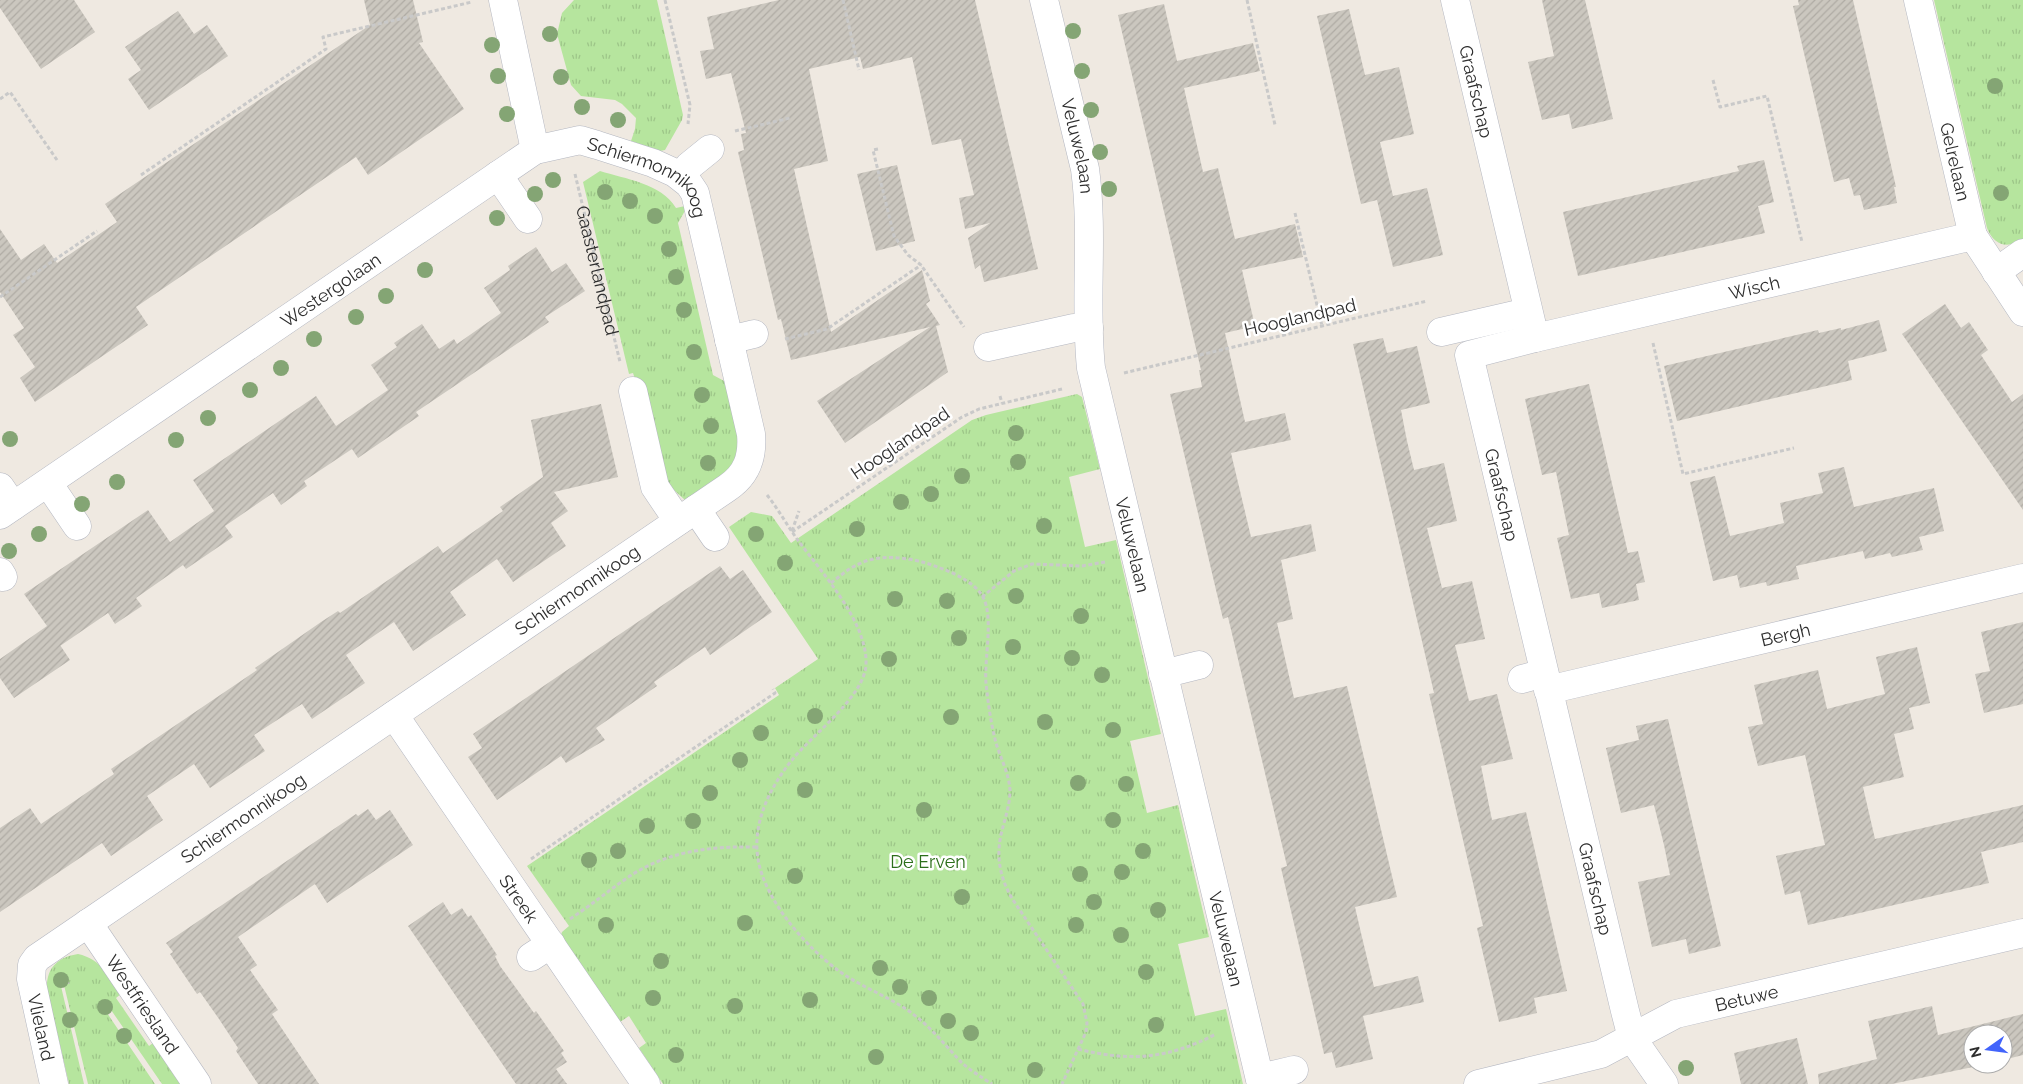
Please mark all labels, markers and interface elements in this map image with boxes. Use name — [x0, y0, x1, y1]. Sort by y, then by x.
street label: Graafschap — [1456, 43, 1498, 140]
street label: Veluwelaan — [1058, 96, 1098, 194]
street label: Gelrelaan — [1936, 120, 1975, 203]
street label: Schiermonnikoog — [585, 132, 711, 220]
street label: Gaasterlandpad — [572, 203, 624, 337]
street label: Westergolaan — [276, 248, 384, 331]
street label: Wisch — [1727, 271, 1782, 303]
street label: Hooglandpad — [1242, 294, 1358, 340]
street label: Hooglandpad — [847, 402, 953, 484]
street label: Graafschap — [1481, 446, 1523, 543]
street label: Veluwelaan — [1112, 495, 1154, 595]
street label: Schiermonnikoog — [511, 541, 643, 639]
street label: Bergh — [1759, 618, 1812, 650]
street label: Schiermonnikoog — [177, 769, 309, 867]
street label: Graafschap — [1575, 840, 1617, 937]
park label: De Erven — [890, 851, 966, 872]
street label: Streek — [495, 870, 543, 927]
street label: Veluwelaan — [1205, 889, 1248, 989]
street label: Westfriesland — [102, 951, 184, 1058]
street label: Betuwe — [1713, 980, 1781, 1015]
street label: Vlieland — [24, 992, 59, 1063]
north arrow — [1963, 1024, 2013, 1074]
text: N — [1966, 1045, 1984, 1059]

